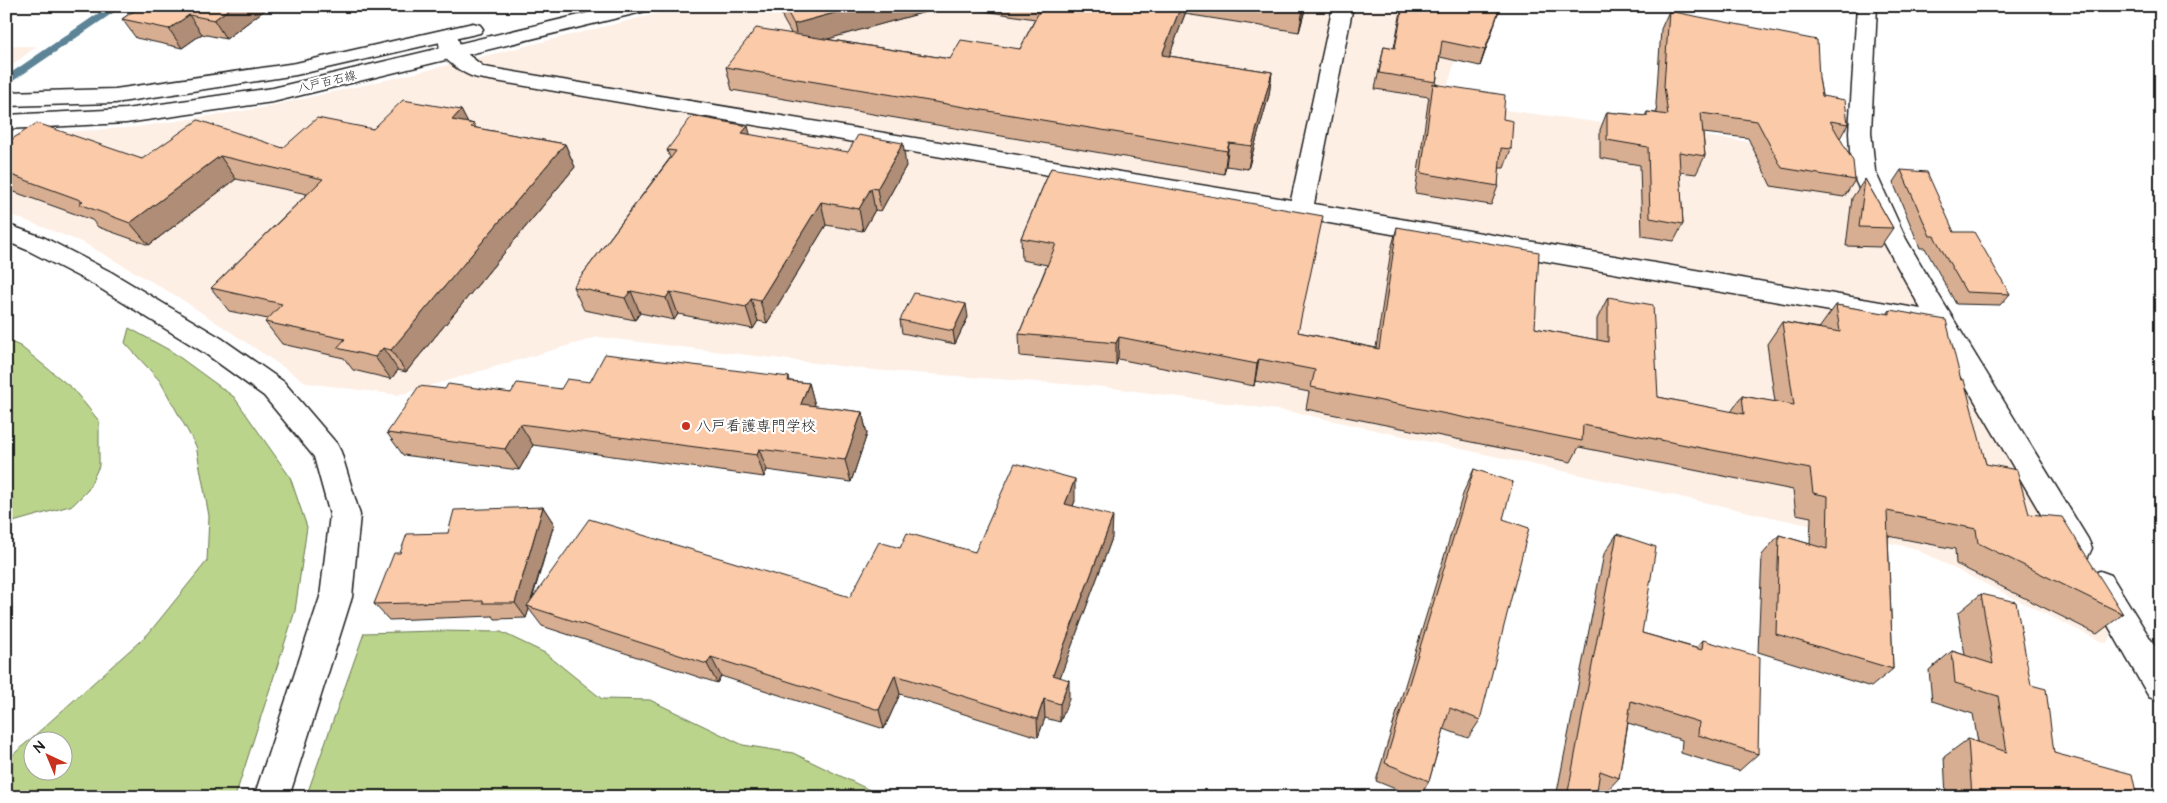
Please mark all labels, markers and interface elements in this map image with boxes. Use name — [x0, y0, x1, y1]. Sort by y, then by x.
street label: 八戸百石線 — [296, 67, 358, 97]
place label: 八戸看護専門学校 — [696, 416, 816, 437]
marker: 八戸看護専門学校 — [680, 420, 692, 432]
north arrow — [22, 730, 72, 780]
text: N — [30, 737, 50, 758]

